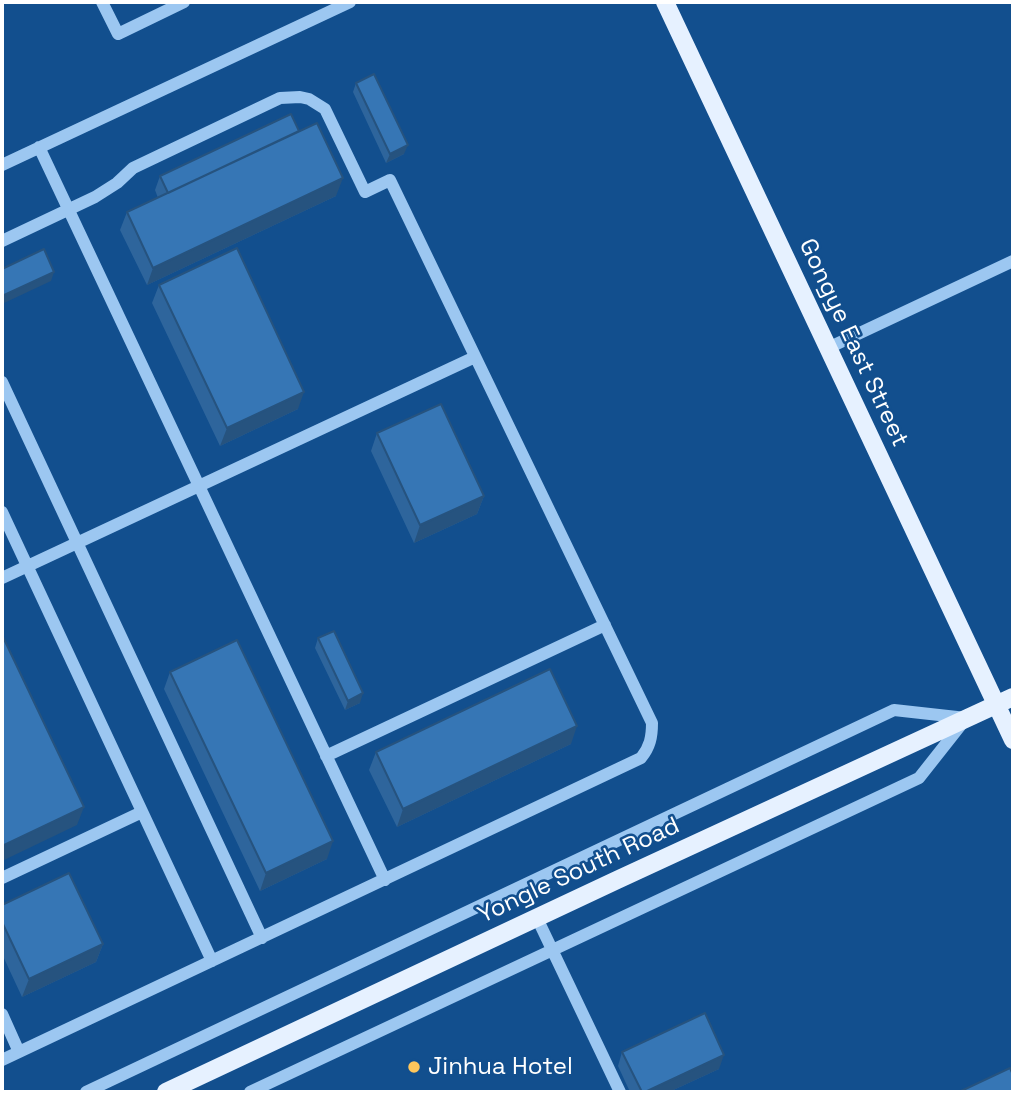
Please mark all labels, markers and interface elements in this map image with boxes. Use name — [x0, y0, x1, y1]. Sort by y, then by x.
street label: Gongye East Street — [792, 234, 914, 452]
street label: Yongle South Road — [474, 812, 684, 930]
place label: Jinhua Hotel — [428, 1053, 573, 1081]
marker: Jinhua Hotel — [406, 1059, 422, 1075]

